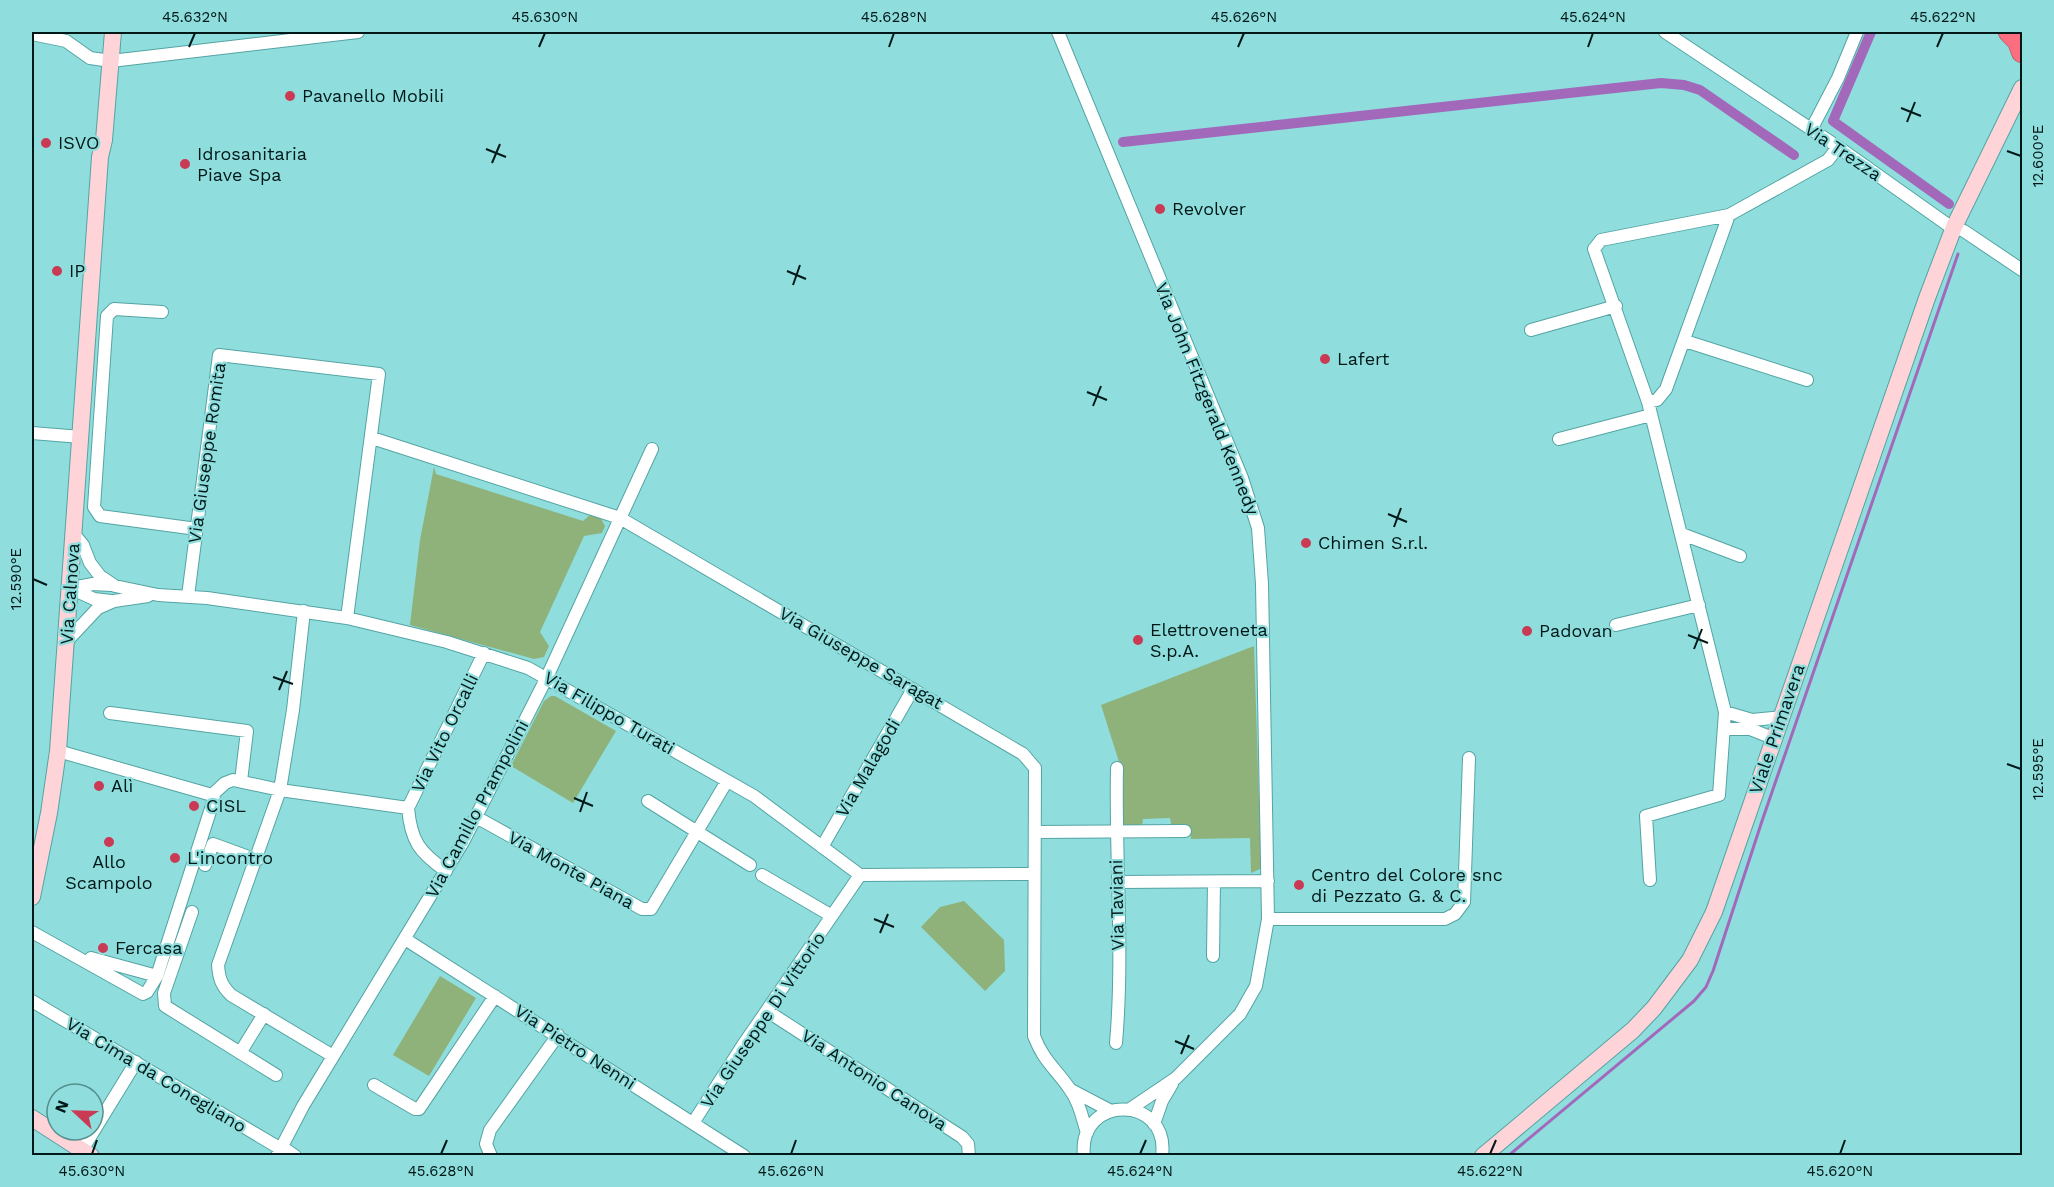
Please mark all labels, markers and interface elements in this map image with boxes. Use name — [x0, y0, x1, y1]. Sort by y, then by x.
text: 45.632°N — [162, 8, 228, 26]
text: 45.630°N — [512, 8, 578, 26]
text: 45.628°N — [861, 8, 927, 26]
text: 45.626°N — [1211, 8, 1277, 26]
text: 45.624°N — [1560, 8, 1626, 26]
text: 45.622°N — [1910, 8, 1976, 26]
place label: Pavanello Mobili — [302, 85, 444, 106]
marker: Pavanello Mobili — [283, 89, 297, 103]
street label: Via Trezza — [1801, 118, 1886, 185]
text: 12.600°E — [2029, 125, 2047, 187]
place label: ISVO — [58, 132, 100, 153]
marker: ISVO — [39, 136, 53, 150]
place label: Idrosanitaria Piave Spa — [197, 143, 307, 185]
marker: Idrosanitaria Piave Spa — [178, 157, 192, 171]
place label: Revolver — [1172, 198, 1246, 219]
marker: Revolver — [1153, 202, 1167, 216]
place label: IP — [69, 260, 85, 281]
marker: IP — [50, 264, 64, 278]
street label: Via John Fitzgerald Kennedy — [1151, 279, 1264, 519]
place label: Lafert — [1337, 348, 1390, 369]
marker: Lafert — [1318, 352, 1332, 366]
street label: Via Giuseppe Romita — [183, 361, 230, 545]
place label: Chimen S.r.l. — [1318, 532, 1428, 553]
marker: Chimen S.r.l. — [1299, 536, 1313, 550]
street label: Via Calnova — [55, 543, 84, 645]
text: 12.590°E — [7, 548, 25, 610]
street label: Via Giuseppe Saragat — [775, 602, 947, 713]
place label: Elettroveneta S.p.A. — [1150, 619, 1268, 661]
place label: Padovan — [1539, 620, 1613, 641]
marker: Padovan — [1520, 624, 1534, 638]
marker: Elettroveneta S.p.A. — [1131, 633, 1145, 647]
street label: Viale Primavera — [1744, 661, 1809, 796]
street label: Via Filippo Turati — [540, 667, 678, 759]
street label: Via Vito Orcalli — [407, 670, 482, 795]
street label: Via Malagodi — [831, 715, 904, 821]
street label: Via Camillo Prampolini — [421, 716, 532, 901]
text: 12.595°E — [2029, 738, 2047, 800]
place label: Alì — [111, 775, 133, 796]
marker: Alì — [92, 779, 106, 793]
place label: CISL — [206, 795, 246, 816]
marker: CISL — [187, 799, 201, 813]
street label: Via Monte Piana — [505, 826, 638, 913]
marker: Allo Scampolo — [102, 835, 116, 849]
place label: L'incontro — [187, 847, 273, 868]
place label: Allo Scampolo — [65, 851, 153, 893]
marker: L'incontro — [168, 851, 182, 865]
street label: Via Taviani — [1105, 859, 1128, 951]
place label: Centro del Colore snc di Pezzato G. & C. — [1311, 864, 1503, 906]
marker: Centro del Colore snc di Pezzato G. & C. — [1292, 878, 1306, 892]
street label: Via Giuseppe Di Vittorio — [696, 928, 829, 1112]
place label: Fercasa — [115, 937, 182, 958]
marker: Fercasa — [96, 941, 110, 955]
street label: Via Pietro Nenni — [511, 1000, 640, 1094]
street label: Via Cima da Conegliano — [62, 1012, 250, 1137]
street label: Via Antonio Canova — [797, 1025, 951, 1135]
north arrow — [45, 1082, 105, 1142]
text: N — [51, 1098, 73, 1116]
text: 45.630°N — [59, 1162, 125, 1180]
text: 45.628°N — [408, 1162, 474, 1180]
text: 45.626°N — [758, 1162, 824, 1180]
text: 45.624°N — [1107, 1162, 1173, 1180]
text: 45.622°N — [1457, 1162, 1523, 1180]
text: 45.620°N — [1807, 1162, 1873, 1180]

